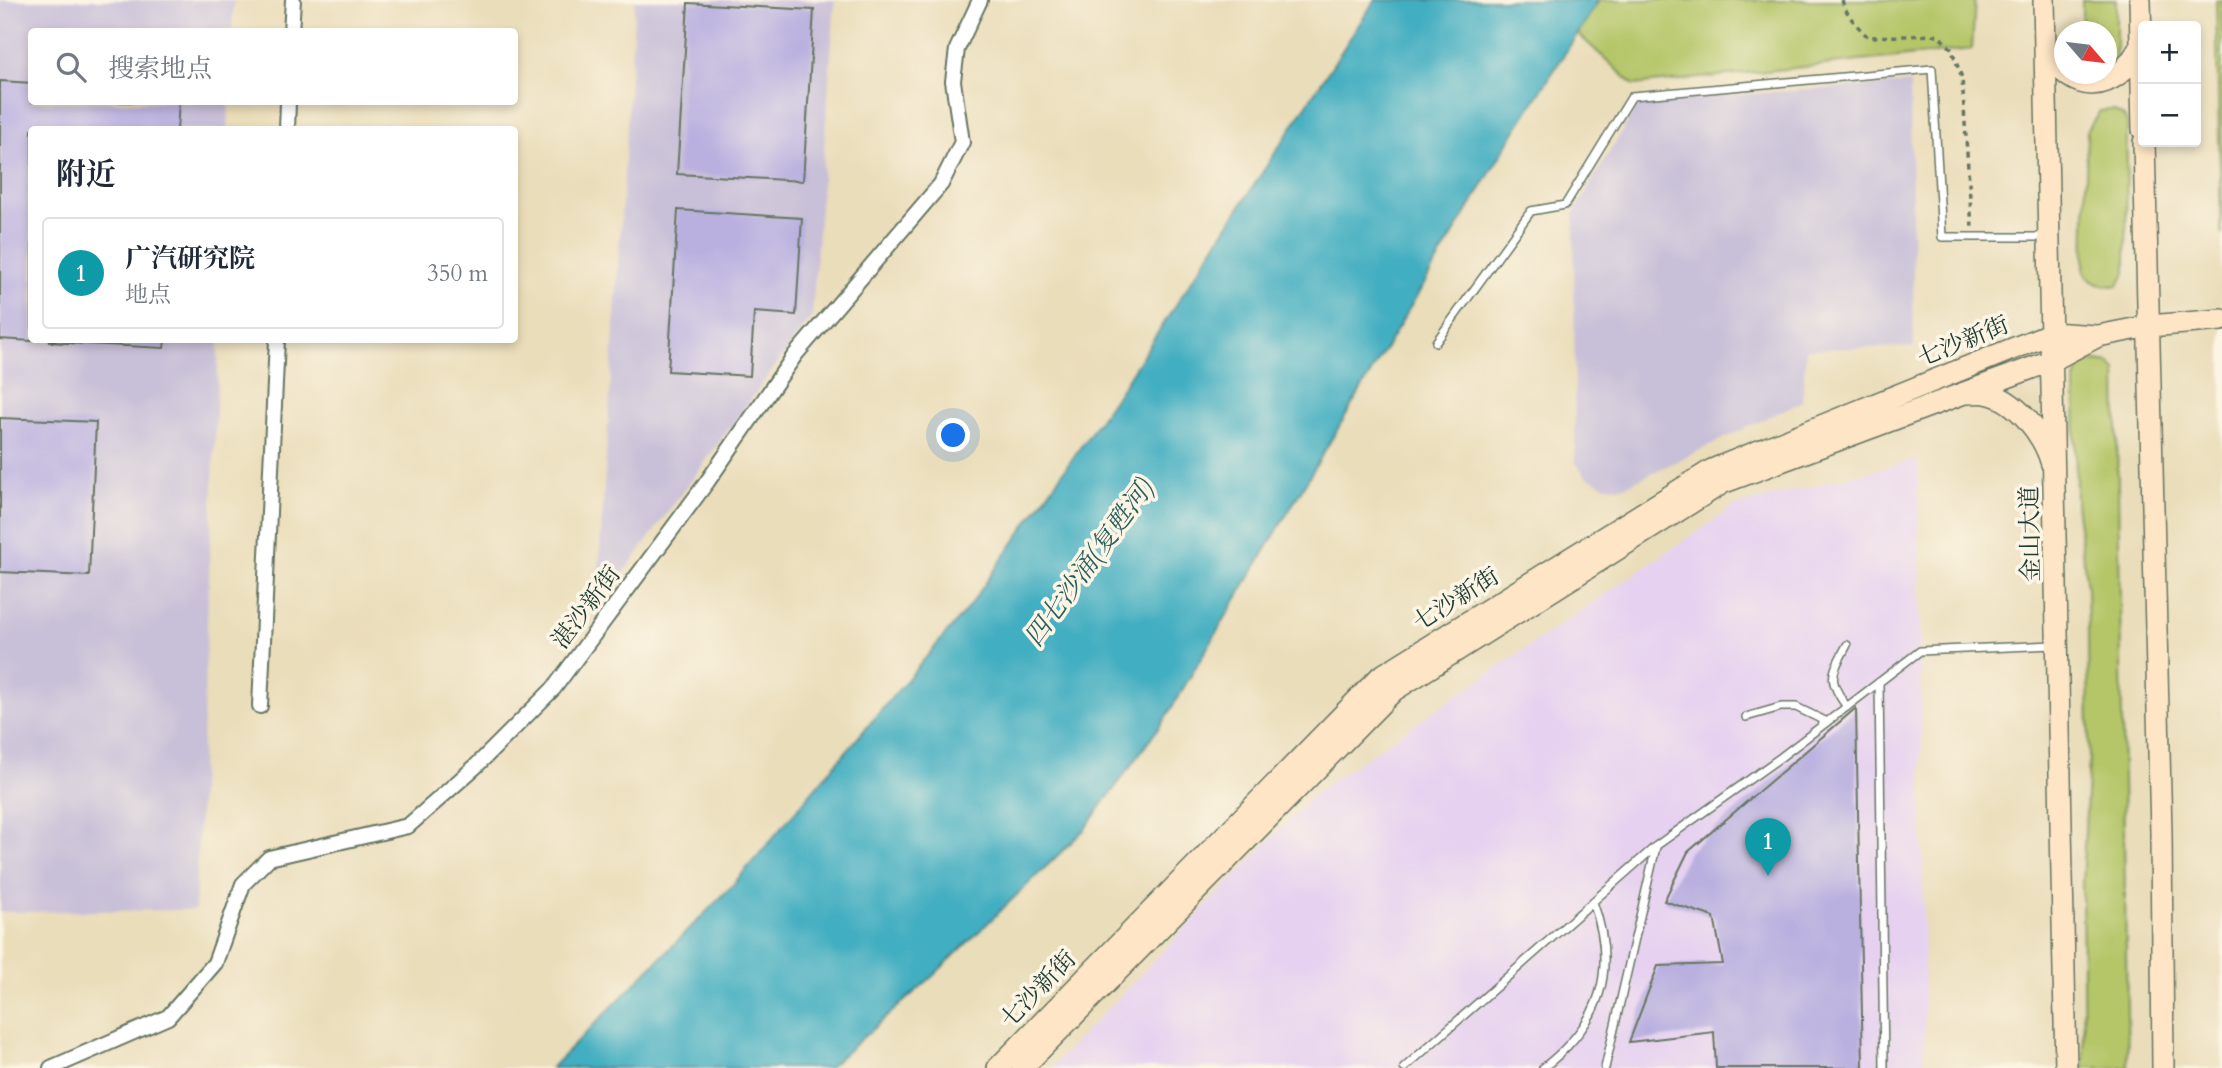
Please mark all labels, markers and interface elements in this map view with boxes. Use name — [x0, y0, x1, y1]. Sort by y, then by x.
north arrow — [2054, 21, 2117, 84]
map controls — [2138, 21, 2201, 147]
button: + — [2138, 21, 2201, 84]
search box — [28, 28, 518, 105]
icon: search — [52, 48, 90, 86]
text: 搜索地点 — [108, 51, 212, 86]
button: − — [2138, 84, 2201, 147]
text: 附近 — [56, 154, 116, 195]
text: 广汽研究院 — [125, 241, 255, 276]
text: 1 — [75, 258, 87, 289]
text: 350 m — [427, 258, 488, 289]
text: 地点 — [125, 279, 171, 310]
street label: 七沙新街 — [1913, 308, 2014, 375]
your location — [936, 418, 970, 452]
water label: 四七沙涌(复甦河) — [1017, 471, 1162, 653]
street label: 金山大道 — [2013, 486, 2048, 582]
street label: 湛沙新街 — [544, 559, 628, 656]
street label: 七沙新街 — [1407, 560, 1506, 639]
pin: 1 — [1745, 818, 1791, 876]
street label: 七沙新街 — [993, 943, 1084, 1035]

